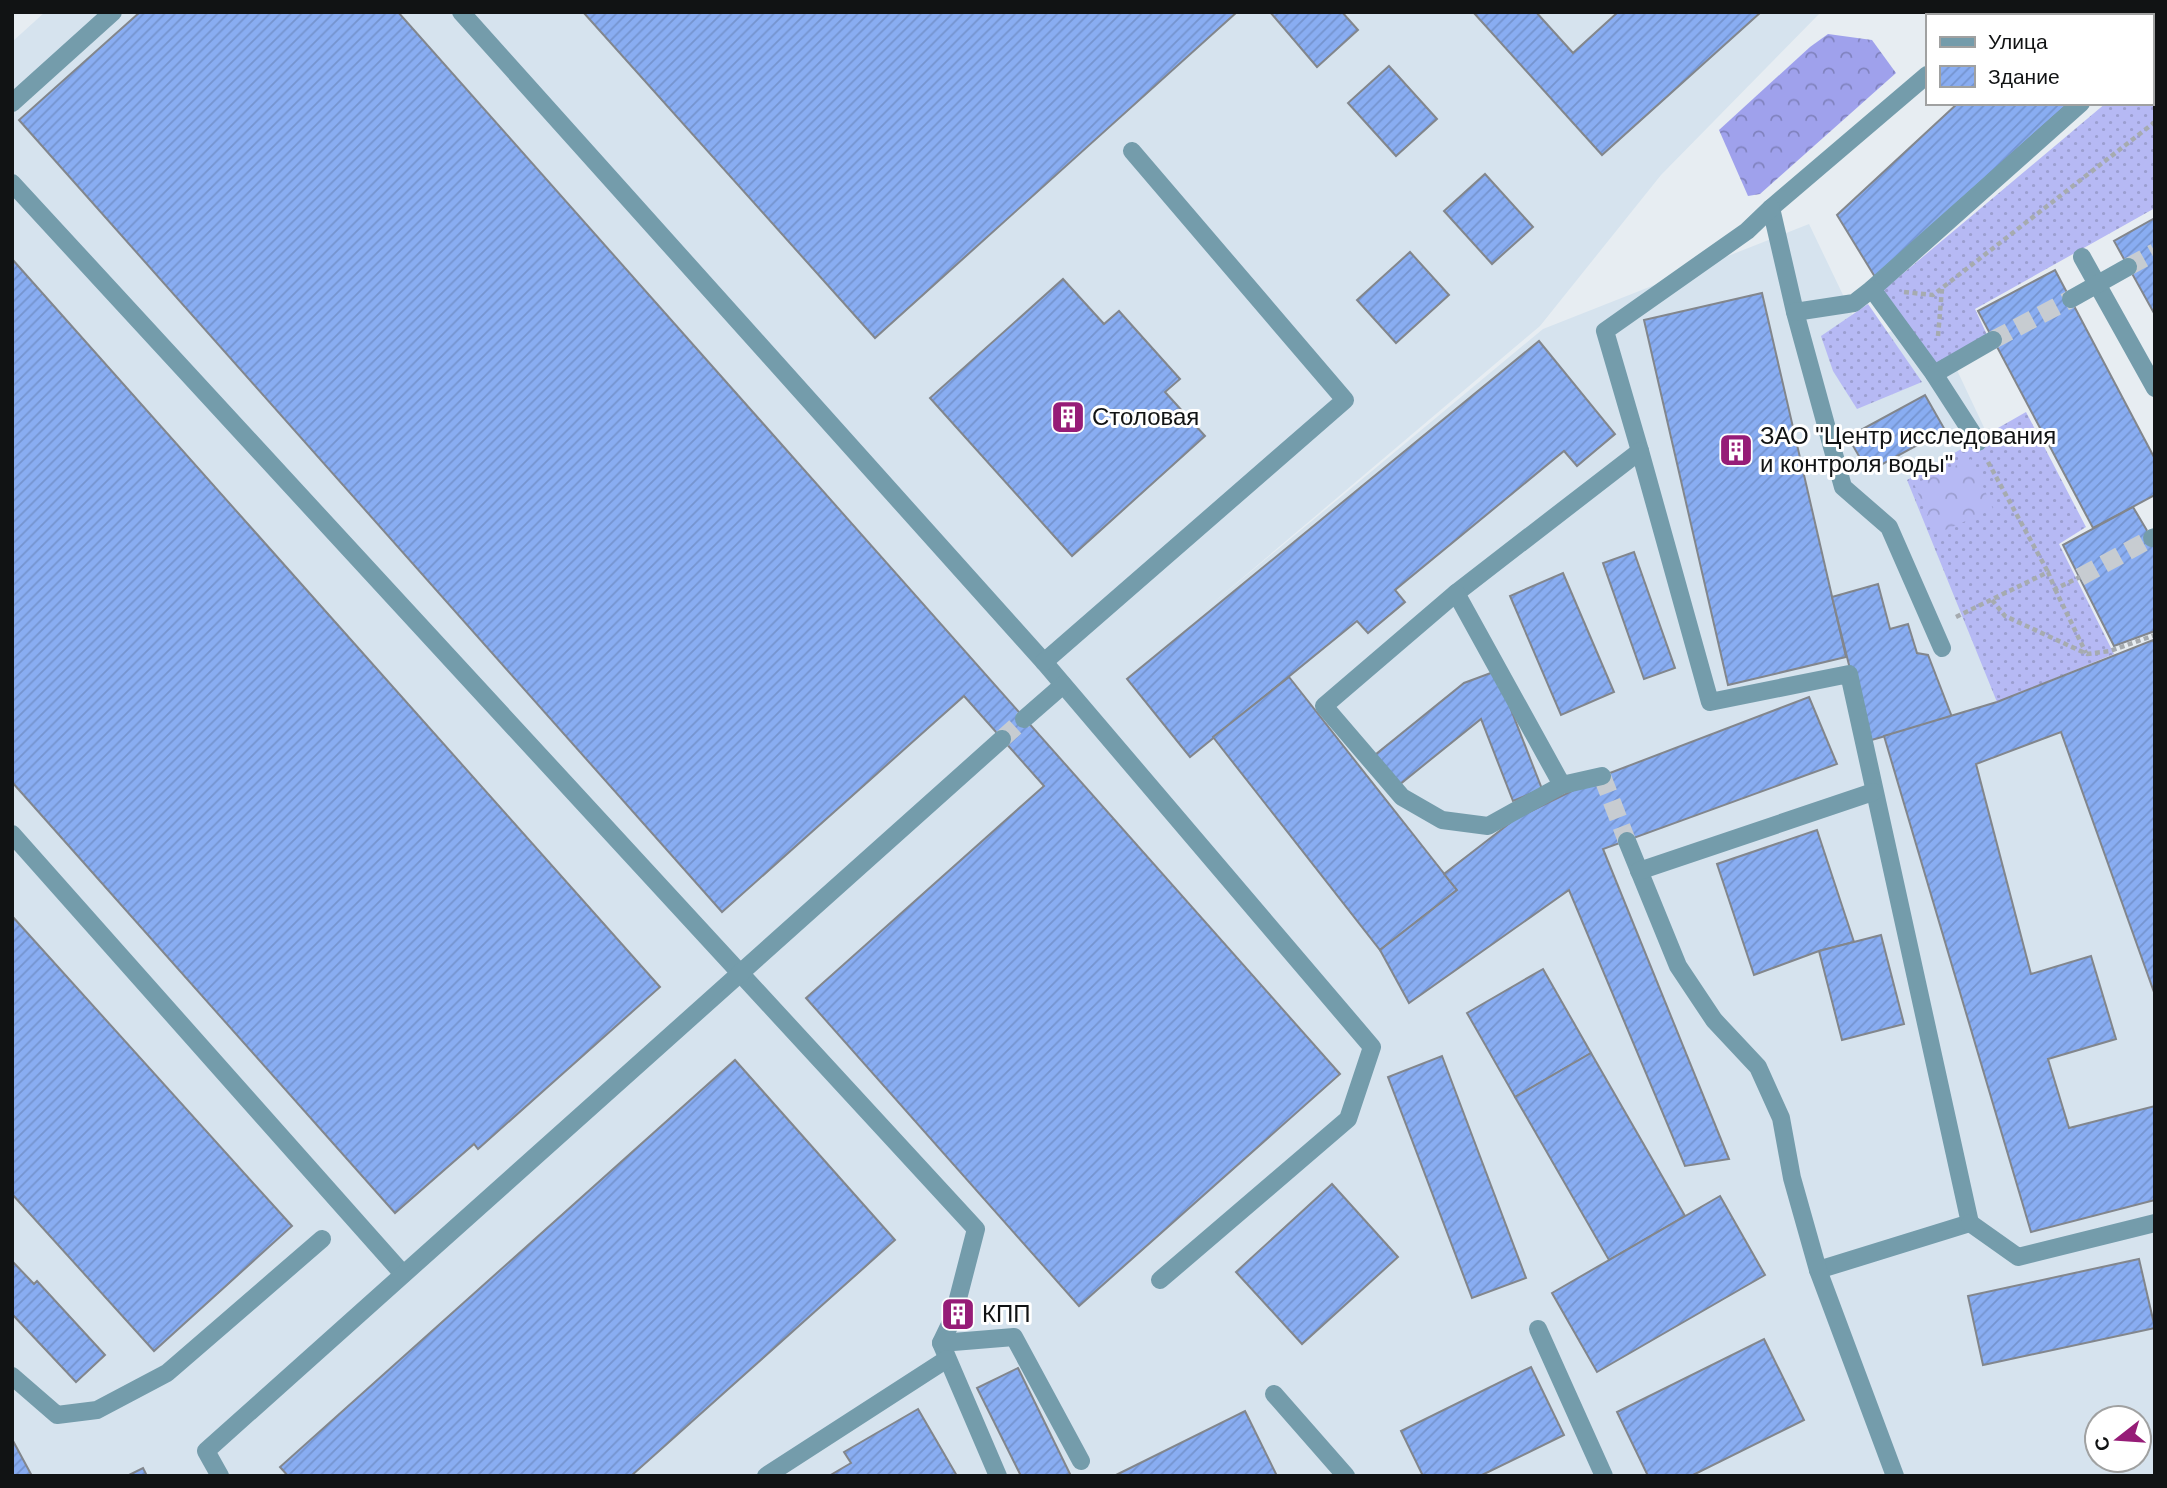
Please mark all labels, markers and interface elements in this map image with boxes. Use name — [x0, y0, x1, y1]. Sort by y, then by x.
legend — [1926, 14, 2153, 105]
text: Улица — [1988, 30, 2048, 53]
text: Здание — [1988, 65, 2060, 88]
building icon: Столовая — [1049, 398, 1087, 436]
place label: Столовая — [1092, 403, 1199, 430]
place label: ЗАО "Центр исследования и контроля воды" — [1760, 422, 2056, 477]
building icon: ЗАО "Центр исследования и контроля воды" — [1717, 431, 1755, 469]
building icon: КПП — [939, 1295, 977, 1333]
place label: КПП — [982, 1300, 1030, 1327]
north arrow — [2083, 1404, 2153, 1474]
text: С — [2090, 1434, 2114, 1453]

